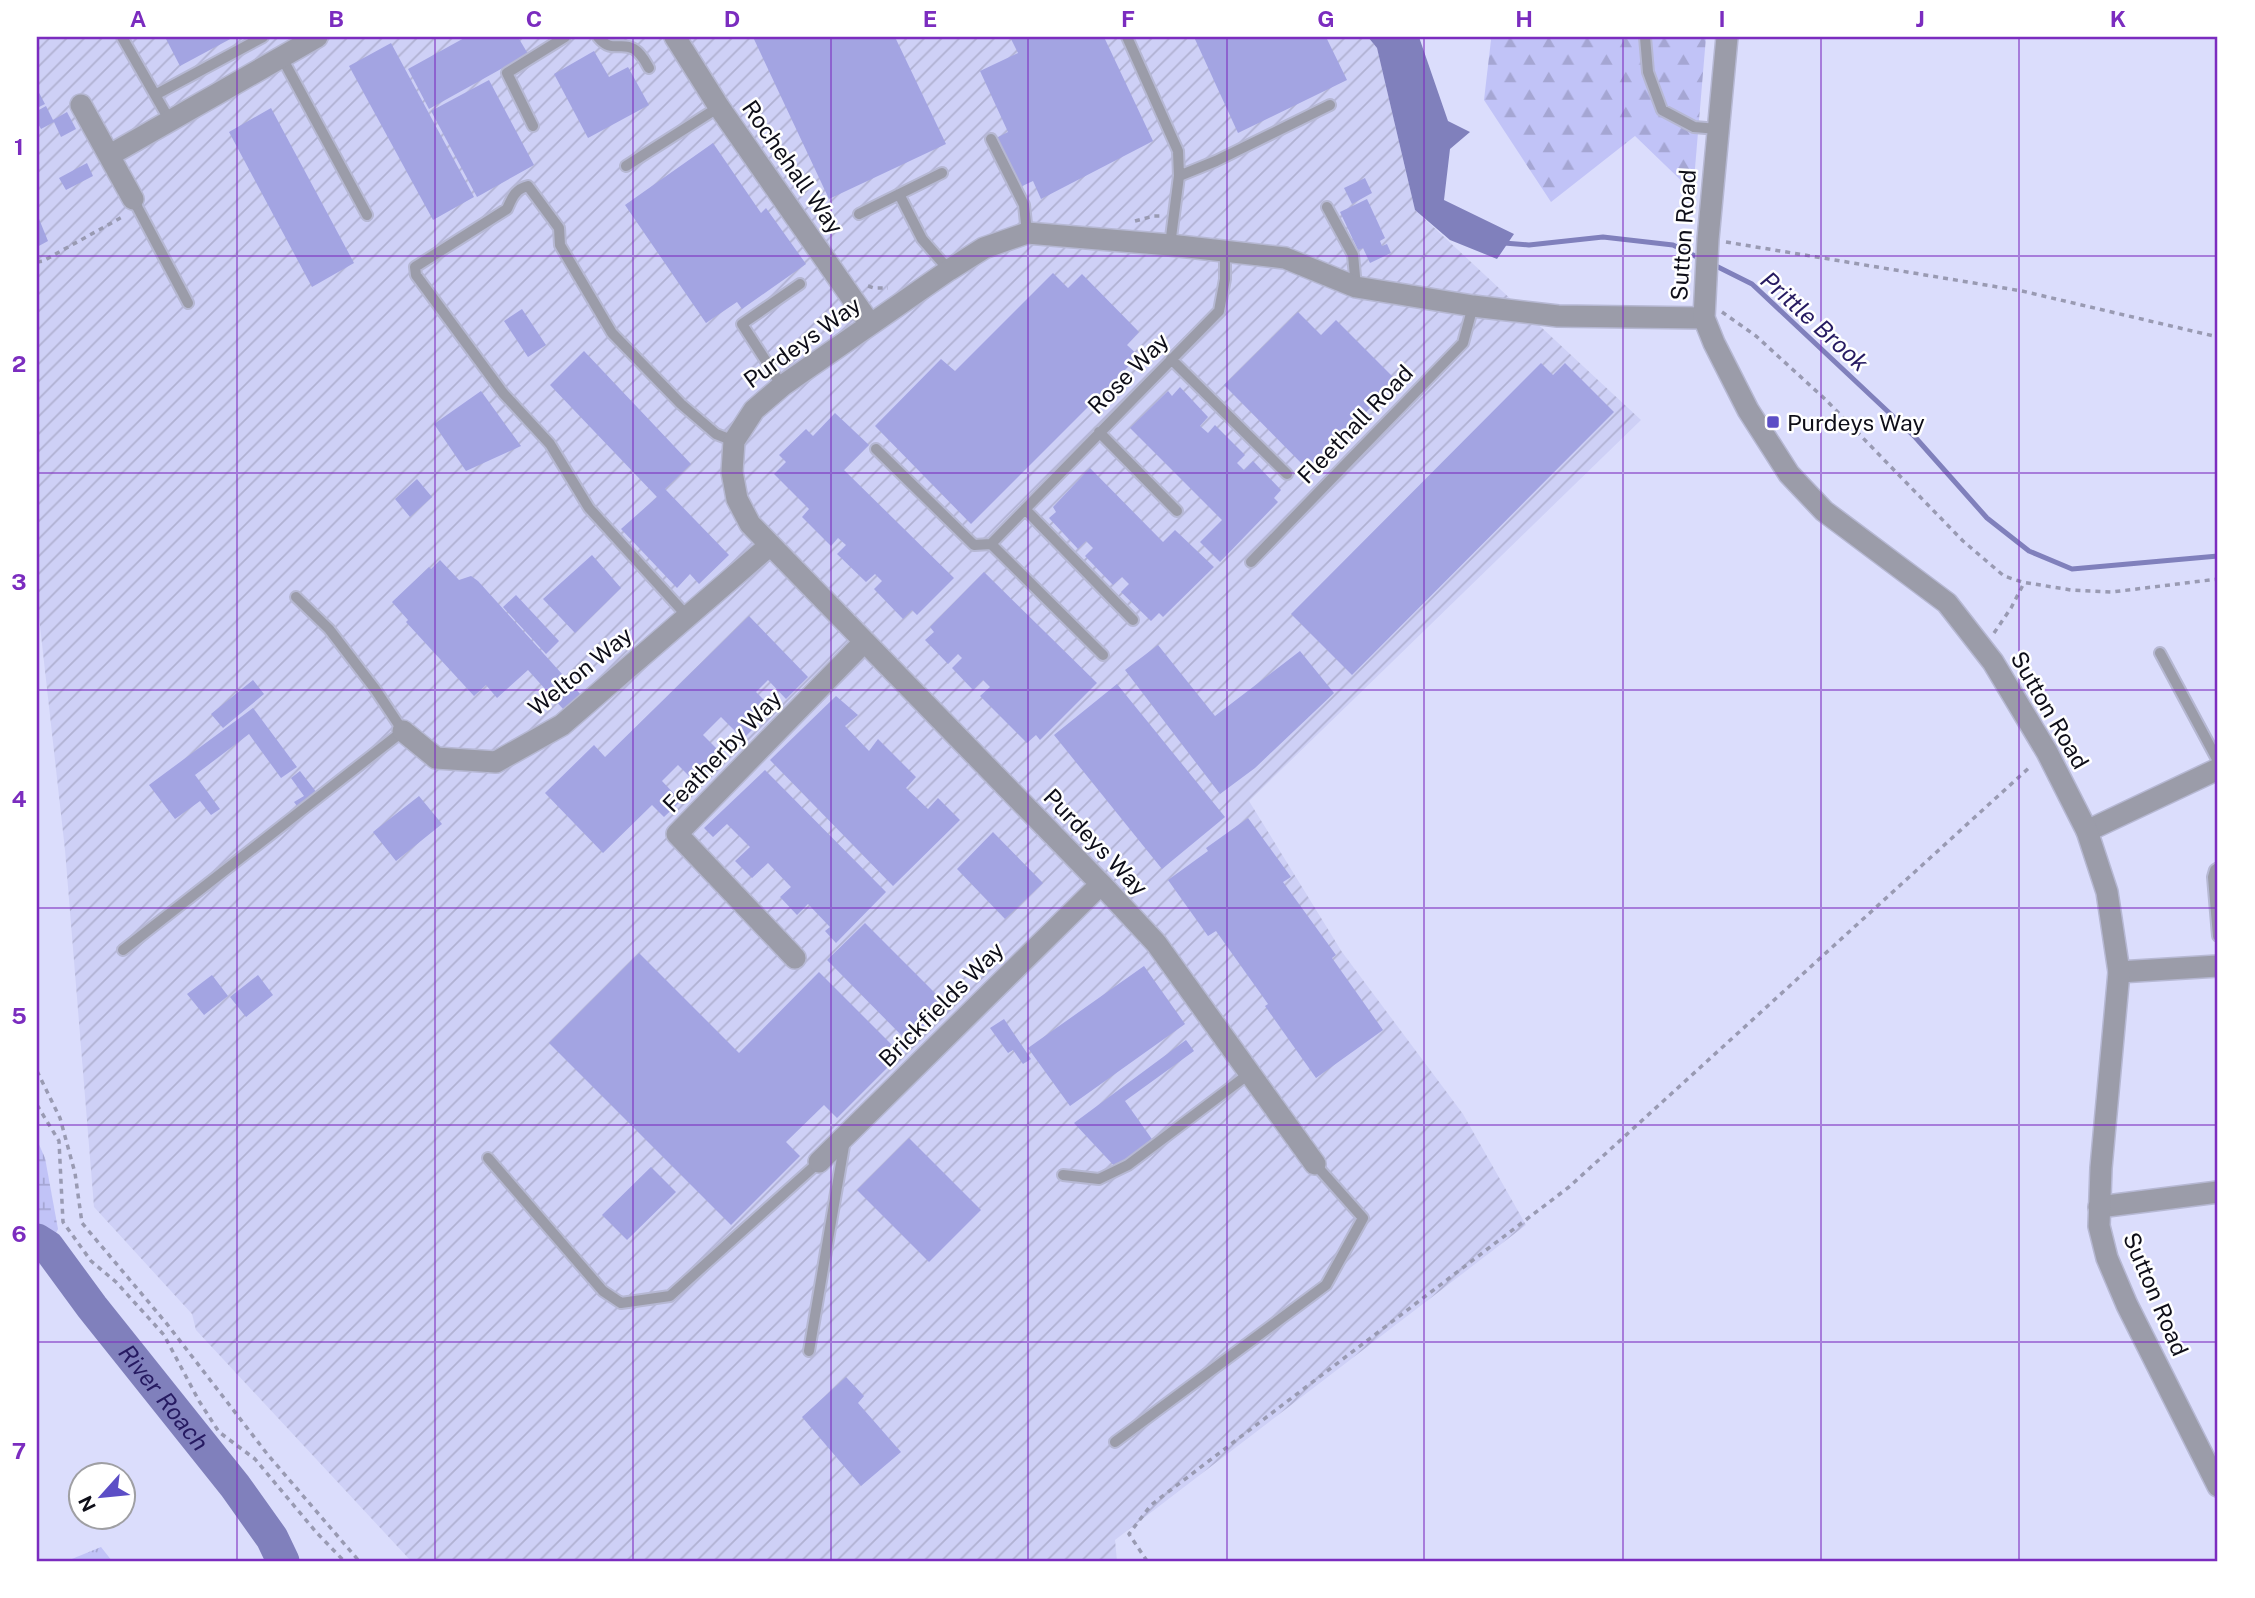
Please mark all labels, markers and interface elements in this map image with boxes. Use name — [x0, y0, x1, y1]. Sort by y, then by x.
text: A — [130, 5, 147, 32]
text: B — [328, 5, 344, 32]
text: C — [526, 5, 542, 32]
text: D — [724, 5, 740, 32]
text: E — [923, 5, 937, 32]
text: F — [1121, 5, 1135, 32]
text: G — [1317, 5, 1335, 32]
text: H — [1515, 5, 1533, 32]
text: I — [1718, 5, 1726, 32]
text: J — [1915, 5, 1925, 32]
text: K — [2110, 5, 2126, 32]
street label: Rochehall Way — [737, 95, 849, 239]
text: 1 — [14, 133, 24, 160]
street label: Sutton Road — [1665, 168, 1701, 302]
water label: Prittle Brook — [1755, 265, 1875, 377]
street label: Purdeys Way — [738, 291, 866, 393]
street label: Rose Way — [1082, 327, 1174, 419]
text: 2 — [12, 350, 26, 377]
street label: Fleethall Road — [1292, 359, 1418, 489]
place label: Purdeys Way — [1787, 409, 1925, 436]
marker: Purdeys Way — [1765, 414, 1781, 430]
text: 3 — [11, 568, 27, 595]
street label: Welton Way — [523, 621, 637, 721]
street label: Sutton Road — [2005, 646, 2095, 774]
street label: Featherby Way — [657, 684, 787, 818]
street label: Purdeys Way — [1038, 783, 1154, 901]
text: 4 — [11, 785, 27, 812]
street label: Brickfields Way — [873, 936, 1009, 1072]
text: 5 — [11, 1002, 27, 1029]
text: 6 — [11, 1220, 27, 1247]
street label: Sutton Road — [2118, 1228, 2194, 1360]
water label: River Roach — [113, 1339, 215, 1456]
text: 7 — [12, 1437, 26, 1464]
north arrow — [66, 1462, 136, 1532]
text: N — [74, 1492, 100, 1515]

